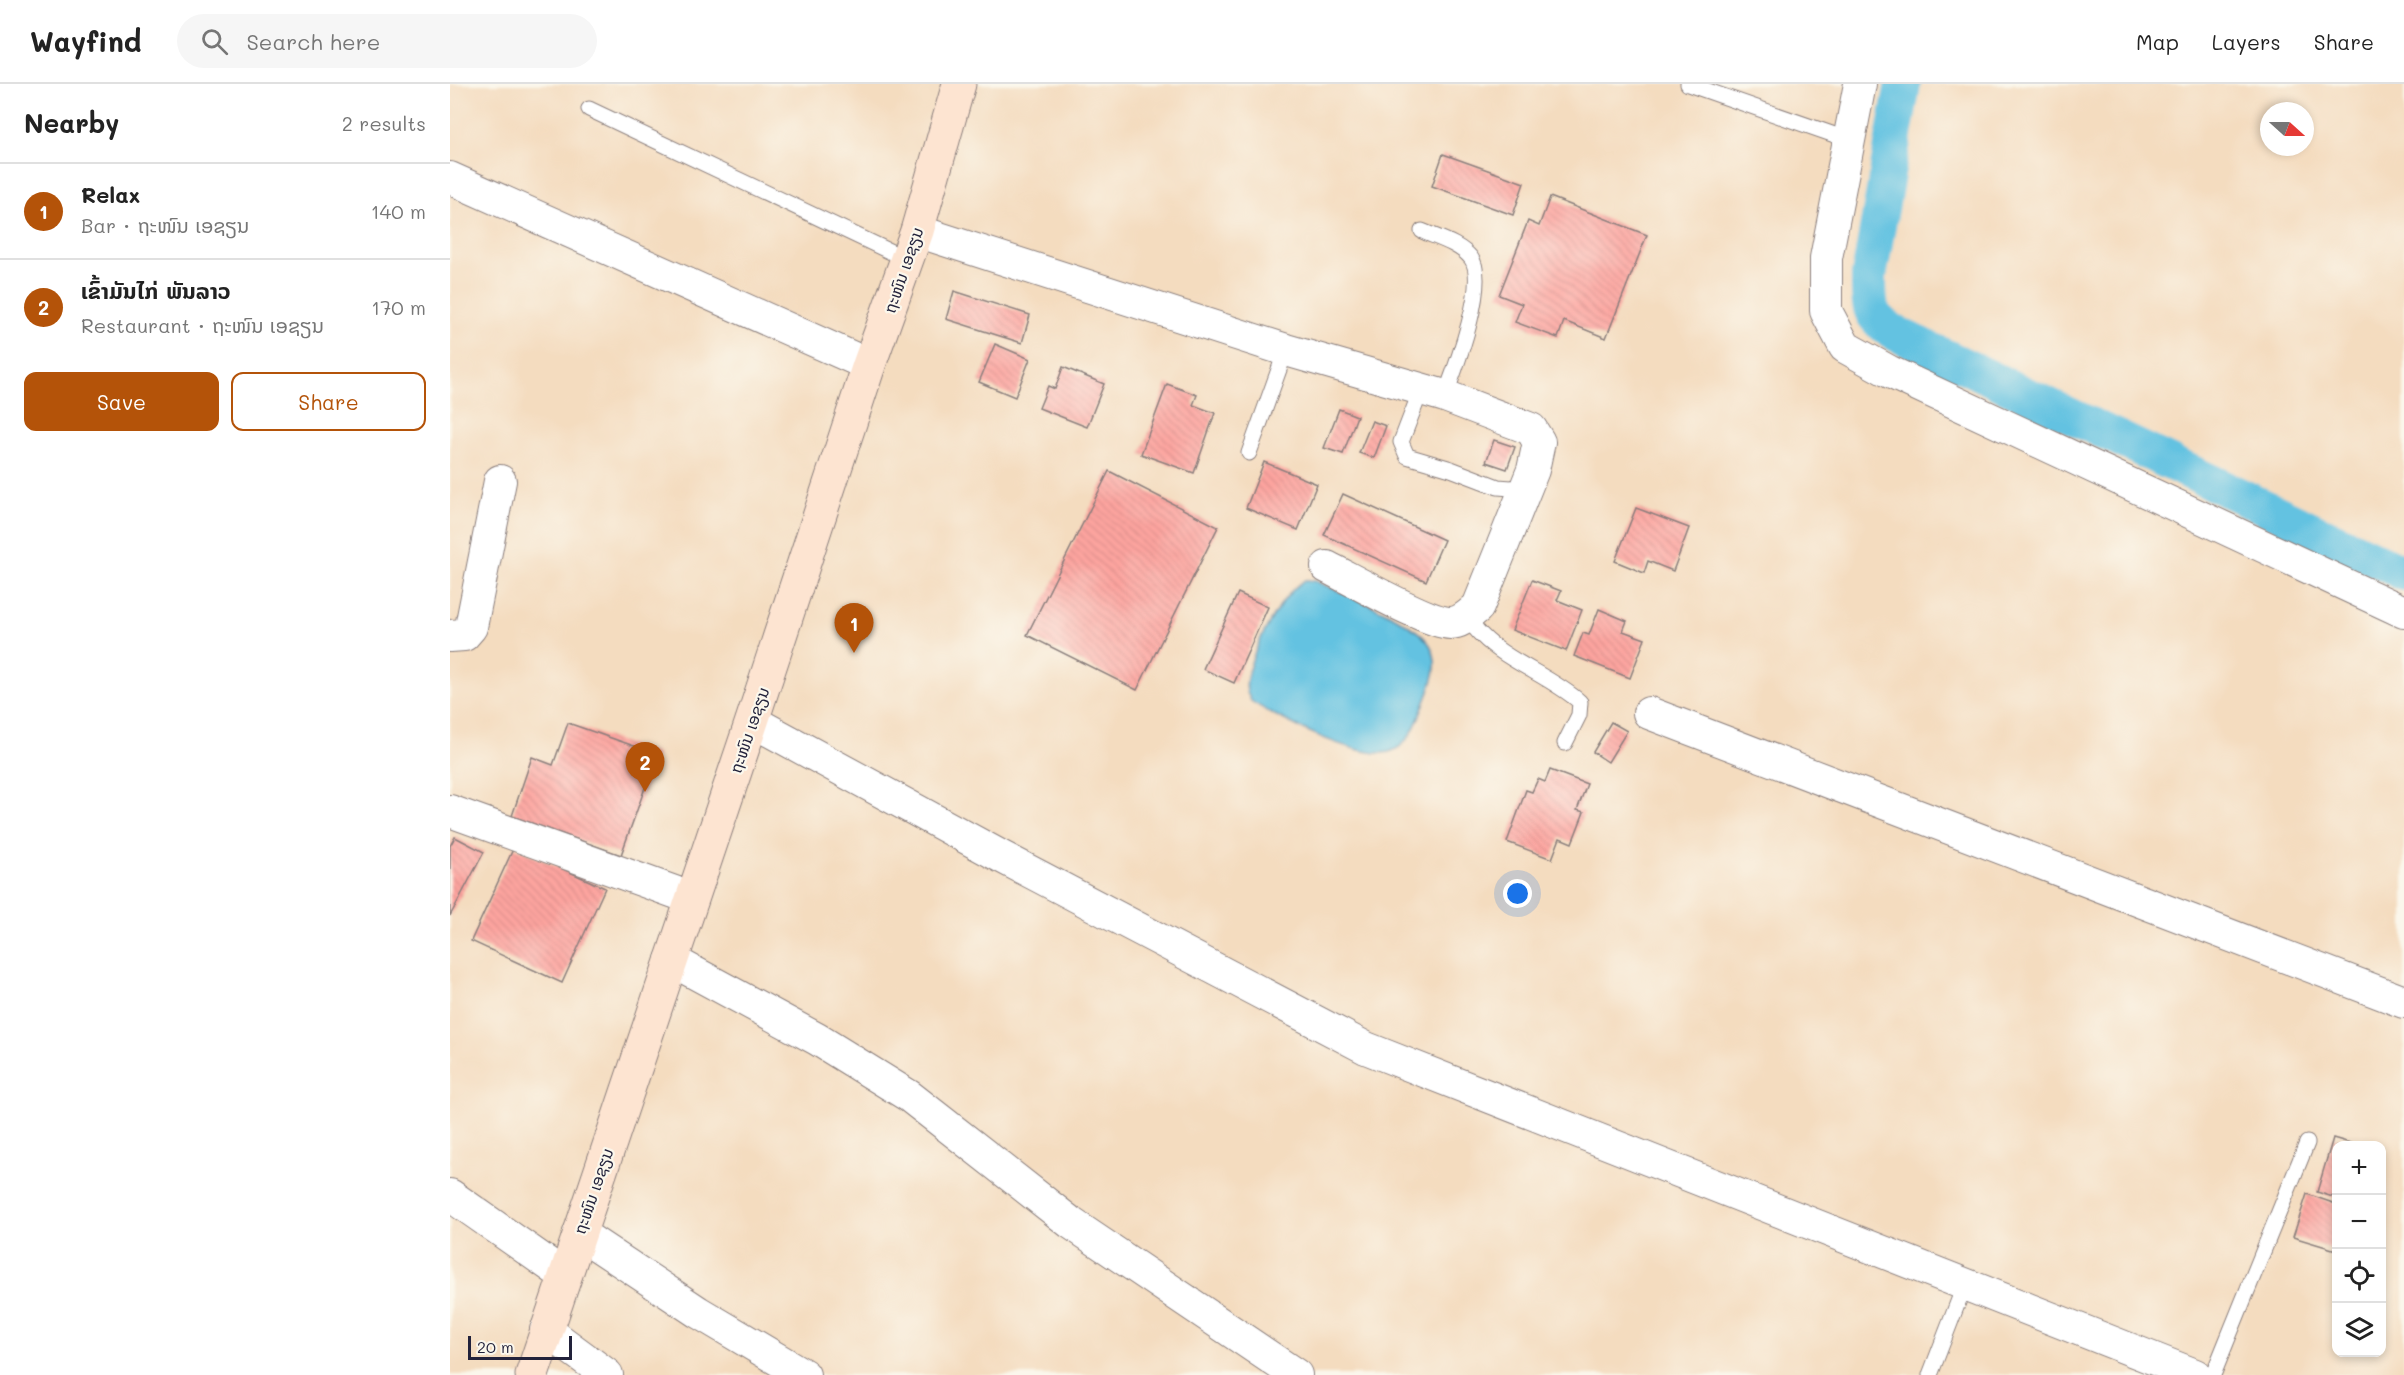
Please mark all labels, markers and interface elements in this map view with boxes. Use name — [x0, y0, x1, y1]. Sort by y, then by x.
search box — [177, 14, 597, 68]
text: Wayfind — [30, 23, 141, 59]
icon: search — [198, 25, 231, 58]
text: Search here — [246, 27, 380, 56]
text: Map — [2136, 28, 2179, 55]
text: Layers — [2212, 28, 2281, 55]
text: Share — [2314, 28, 2374, 55]
north arrow — [2260, 102, 2314, 156]
text: Nearby — [24, 106, 119, 140]
text: 2 results — [342, 110, 426, 136]
text: Relax — [81, 180, 140, 209]
text: 1 — [39, 198, 48, 224]
text: 140 m — [371, 198, 426, 224]
text: Bar · ຖະໜົນ ເອຊຽນ — [81, 212, 249, 238]
street label: ຖະໜົນ ເອຊຽນ — [878, 224, 928, 316]
text: ເຂົ້າມັນໄກ່ ພັນລາວ — [81, 276, 231, 305]
text: 2 — [38, 294, 49, 320]
text: 170 m — [371, 294, 426, 320]
text: Restaurant · ຖະໜົນ ເອຊຽນ — [81, 312, 324, 338]
button: Save — [24, 372, 219, 431]
button: Share — [231, 372, 426, 431]
pin: 1 — [834, 604, 874, 653]
street label: ຖະໜົນ ເອຊຽນ — [724, 684, 774, 776]
pin: 2 — [626, 742, 664, 792]
your location — [1503, 879, 1532, 908]
map controls — [2332, 1141, 2386, 1357]
button: + — [2332, 1141, 2386, 1195]
street label: ຖະໜົນ ເອຊຽນ — [568, 1145, 618, 1237]
button: − — [2332, 1195, 2386, 1249]
button: locate — [2332, 1249, 2386, 1303]
button: layers — [2332, 1303, 2386, 1357]
scale bar — [468, 1333, 572, 1360]
text: 20 m — [477, 1336, 514, 1357]

